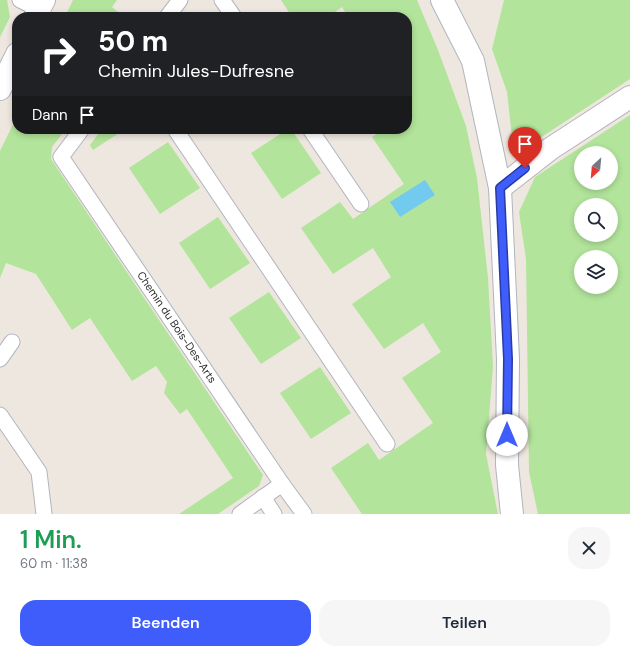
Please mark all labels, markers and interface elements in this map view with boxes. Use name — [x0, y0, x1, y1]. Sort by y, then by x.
text: 50 m — [98, 23, 168, 60]
icon: right — [32, 28, 84, 80]
text: Chemin Jules-Dufresne — [98, 59, 294, 83]
icon: arrive — [76, 104, 98, 126]
text: Dann — [32, 105, 68, 125]
pin — [508, 127, 542, 168]
icon: arrive — [514, 133, 536, 155]
north arrow — [574, 146, 618, 190]
map controls — [574, 146, 618, 294]
button: search — [574, 198, 618, 242]
button: layers — [574, 250, 618, 294]
street label: Chemin du Bois-Des-Arts — [134, 268, 220, 386]
position arrow — [486, 414, 528, 456]
text: 1 Min. — [20, 524, 82, 555]
button: close — [568, 527, 610, 569]
text: 60 m · 11:38 — [20, 555, 88, 572]
button: Beenden — [20, 600, 311, 646]
button: Teilen — [319, 600, 610, 646]

